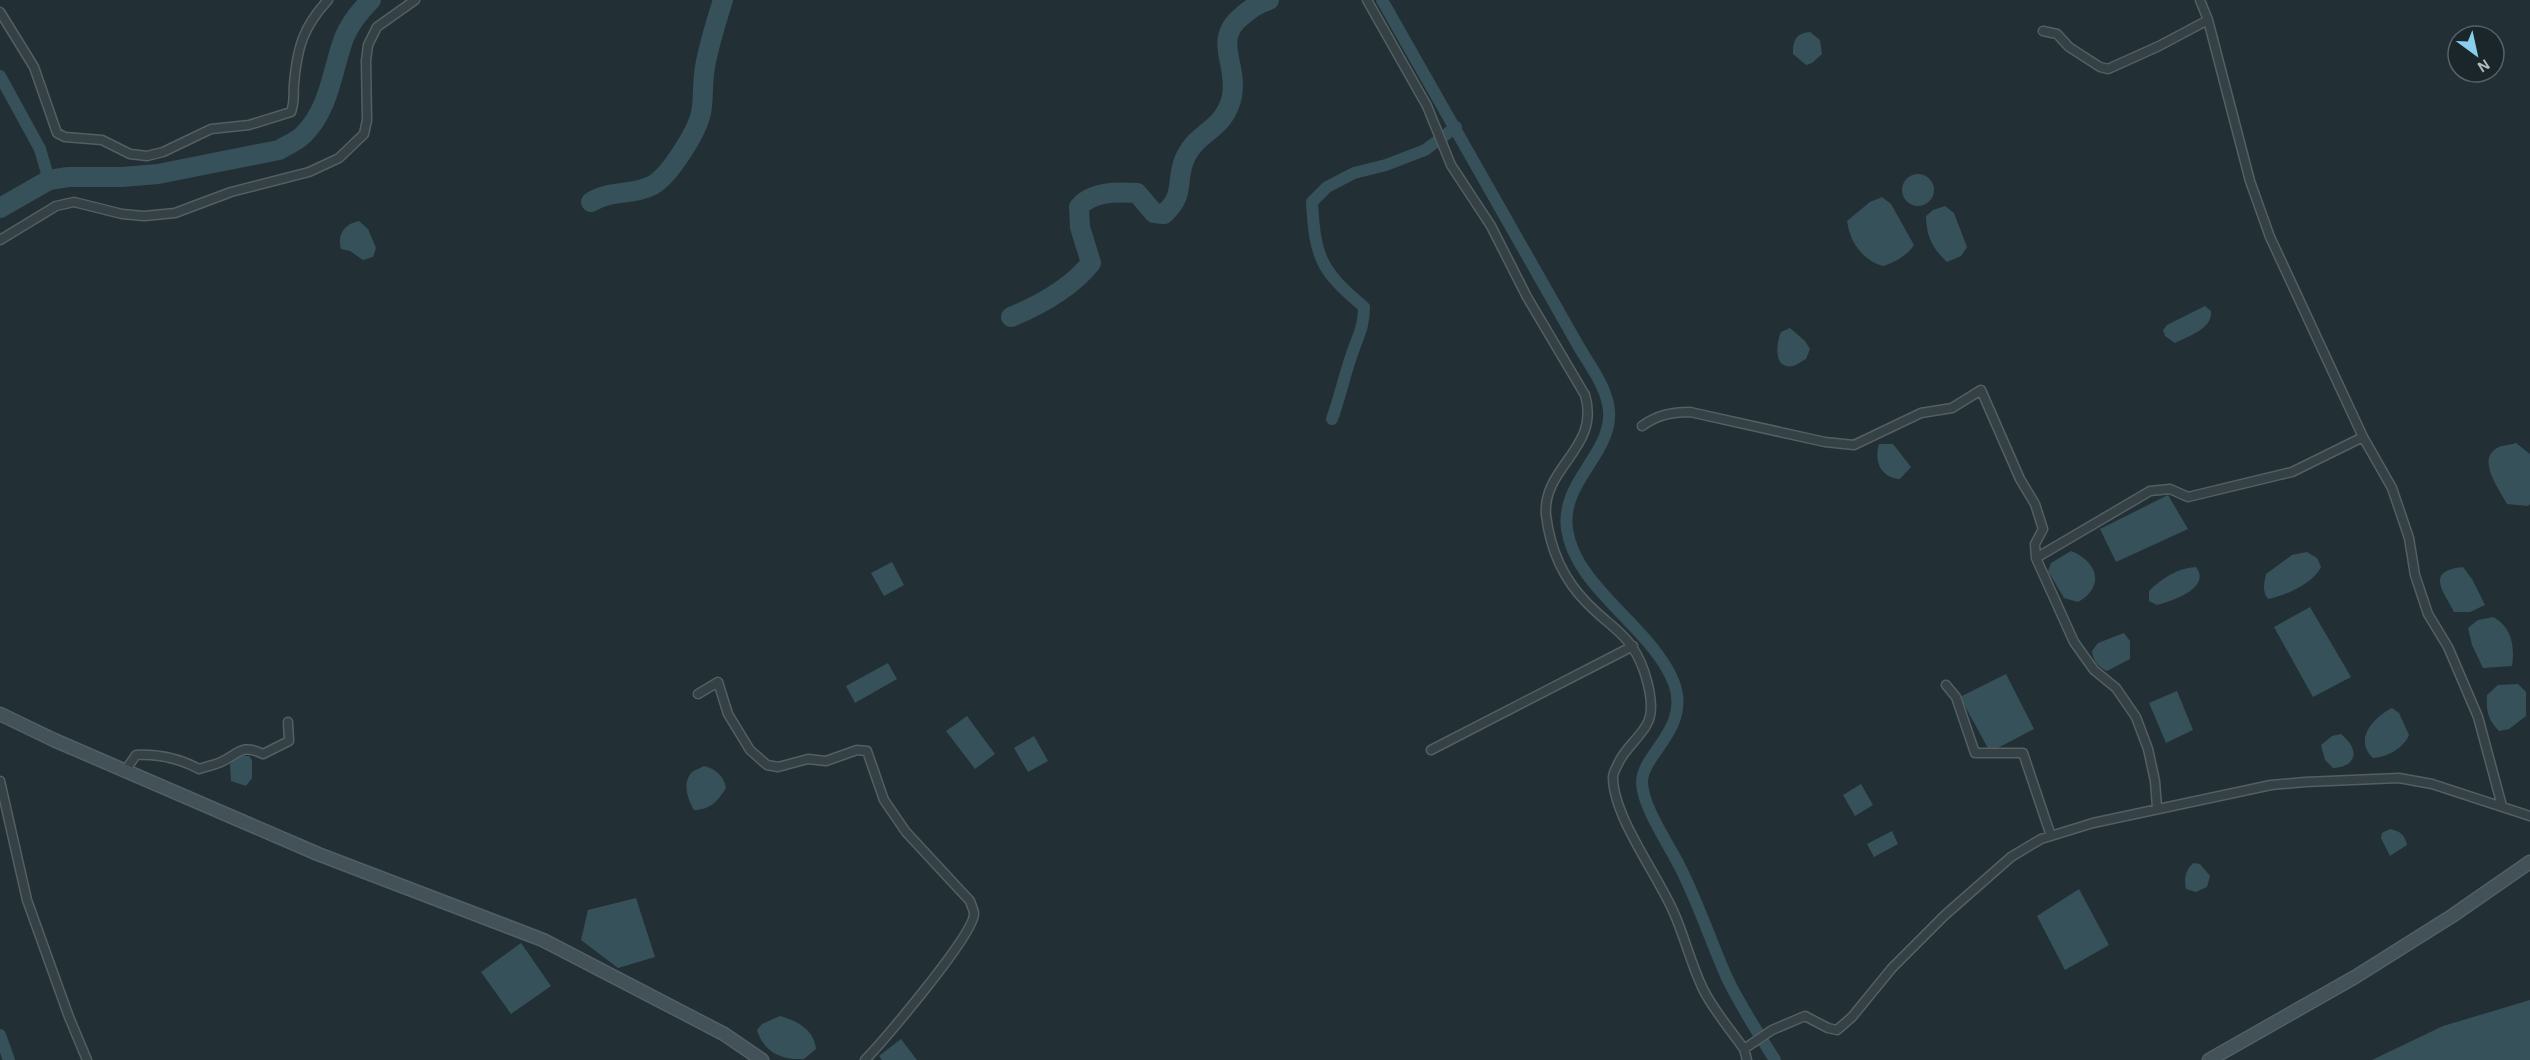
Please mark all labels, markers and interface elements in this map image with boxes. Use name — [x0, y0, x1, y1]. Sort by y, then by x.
north arrow — [2446, 24, 2506, 84]
text: N — [2475, 56, 2493, 75]

